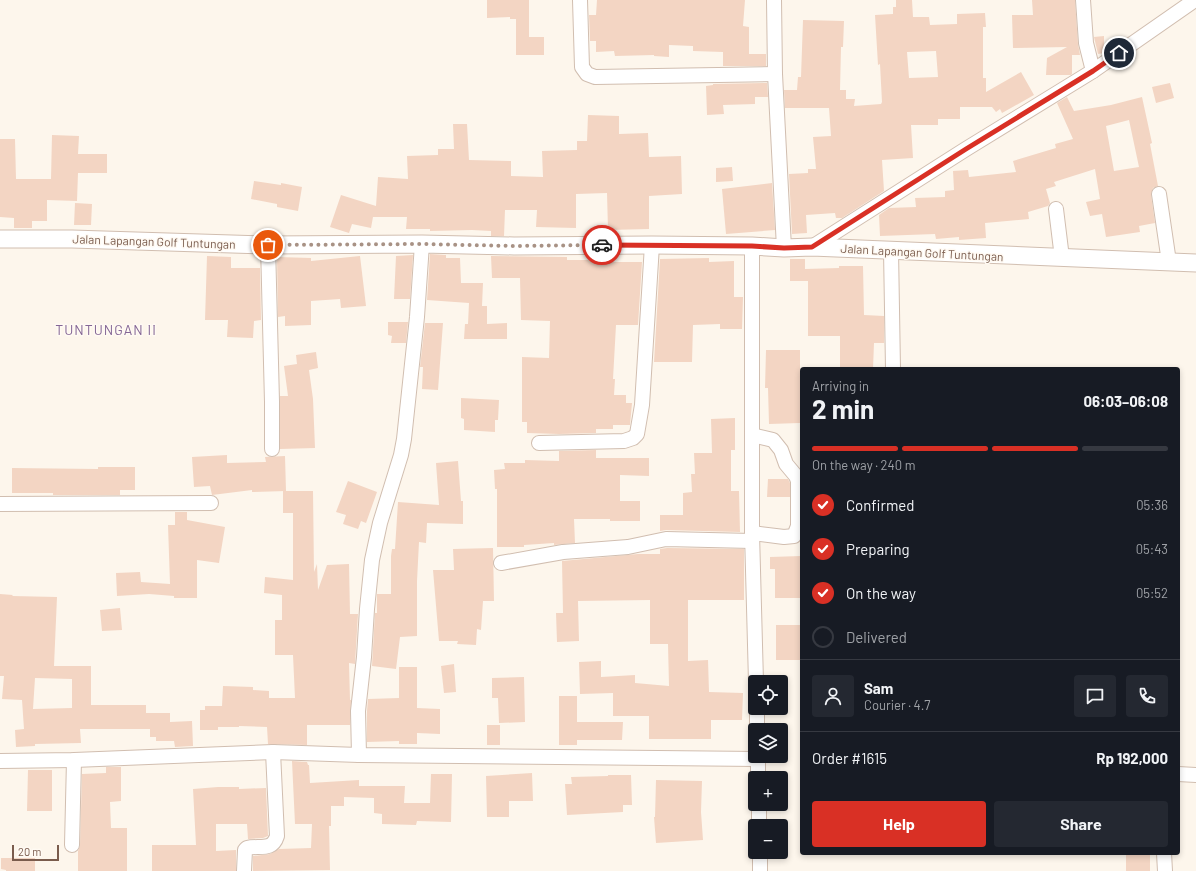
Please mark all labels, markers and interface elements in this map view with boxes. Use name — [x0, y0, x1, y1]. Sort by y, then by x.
pin — [1102, 36, 1136, 70]
icon: home — [1108, 42, 1130, 64]
courier — [582, 225, 622, 265]
pin — [251, 228, 285, 262]
street label: Jalan Lapangan Golf Tuntungan — [72, 231, 236, 251]
icon: bag — [257, 234, 279, 256]
icon: car — [591, 234, 613, 256]
street label: Jalan Lapangan Golf Tuntungan — [840, 241, 1004, 263]
district label: TUNTUNGAN II — [55, 321, 157, 338]
text: Arriving in — [812, 378, 869, 394]
text: 06:03–06:08 — [1083, 392, 1168, 410]
text: 2 min — [812, 393, 874, 424]
text: On the way · 240 m — [812, 457, 915, 473]
icon: check — [812, 494, 834, 516]
text: Confirmed — [846, 496, 914, 514]
text: 05:36 — [1136, 497, 1168, 513]
icon: check — [812, 538, 834, 560]
text: Preparing — [846, 540, 910, 558]
text: 05:43 — [1136, 541, 1168, 557]
icon: check — [812, 582, 834, 604]
text: On the way — [846, 584, 916, 602]
text: 05:52 — [1136, 585, 1168, 601]
text: Delivered — [846, 628, 907, 646]
map controls — [748, 675, 788, 859]
button: locate — [748, 675, 788, 715]
button: person — [812, 675, 854, 717]
button: chat — [1074, 675, 1116, 717]
button: phone — [1126, 675, 1168, 717]
text: Sam — [864, 679, 893, 697]
text: Courier · 4.7 — [864, 697, 931, 713]
button: layers — [748, 723, 788, 763]
text: Order #1615 — [812, 749, 887, 767]
text: Rp 192,000 — [1096, 749, 1168, 767]
button: + — [748, 771, 788, 811]
button: Help — [812, 801, 986, 847]
button: Share — [994, 801, 1168, 847]
button: − — [748, 819, 788, 859]
scale bar — [12, 843, 59, 862]
text: 20 m — [18, 845, 41, 858]

